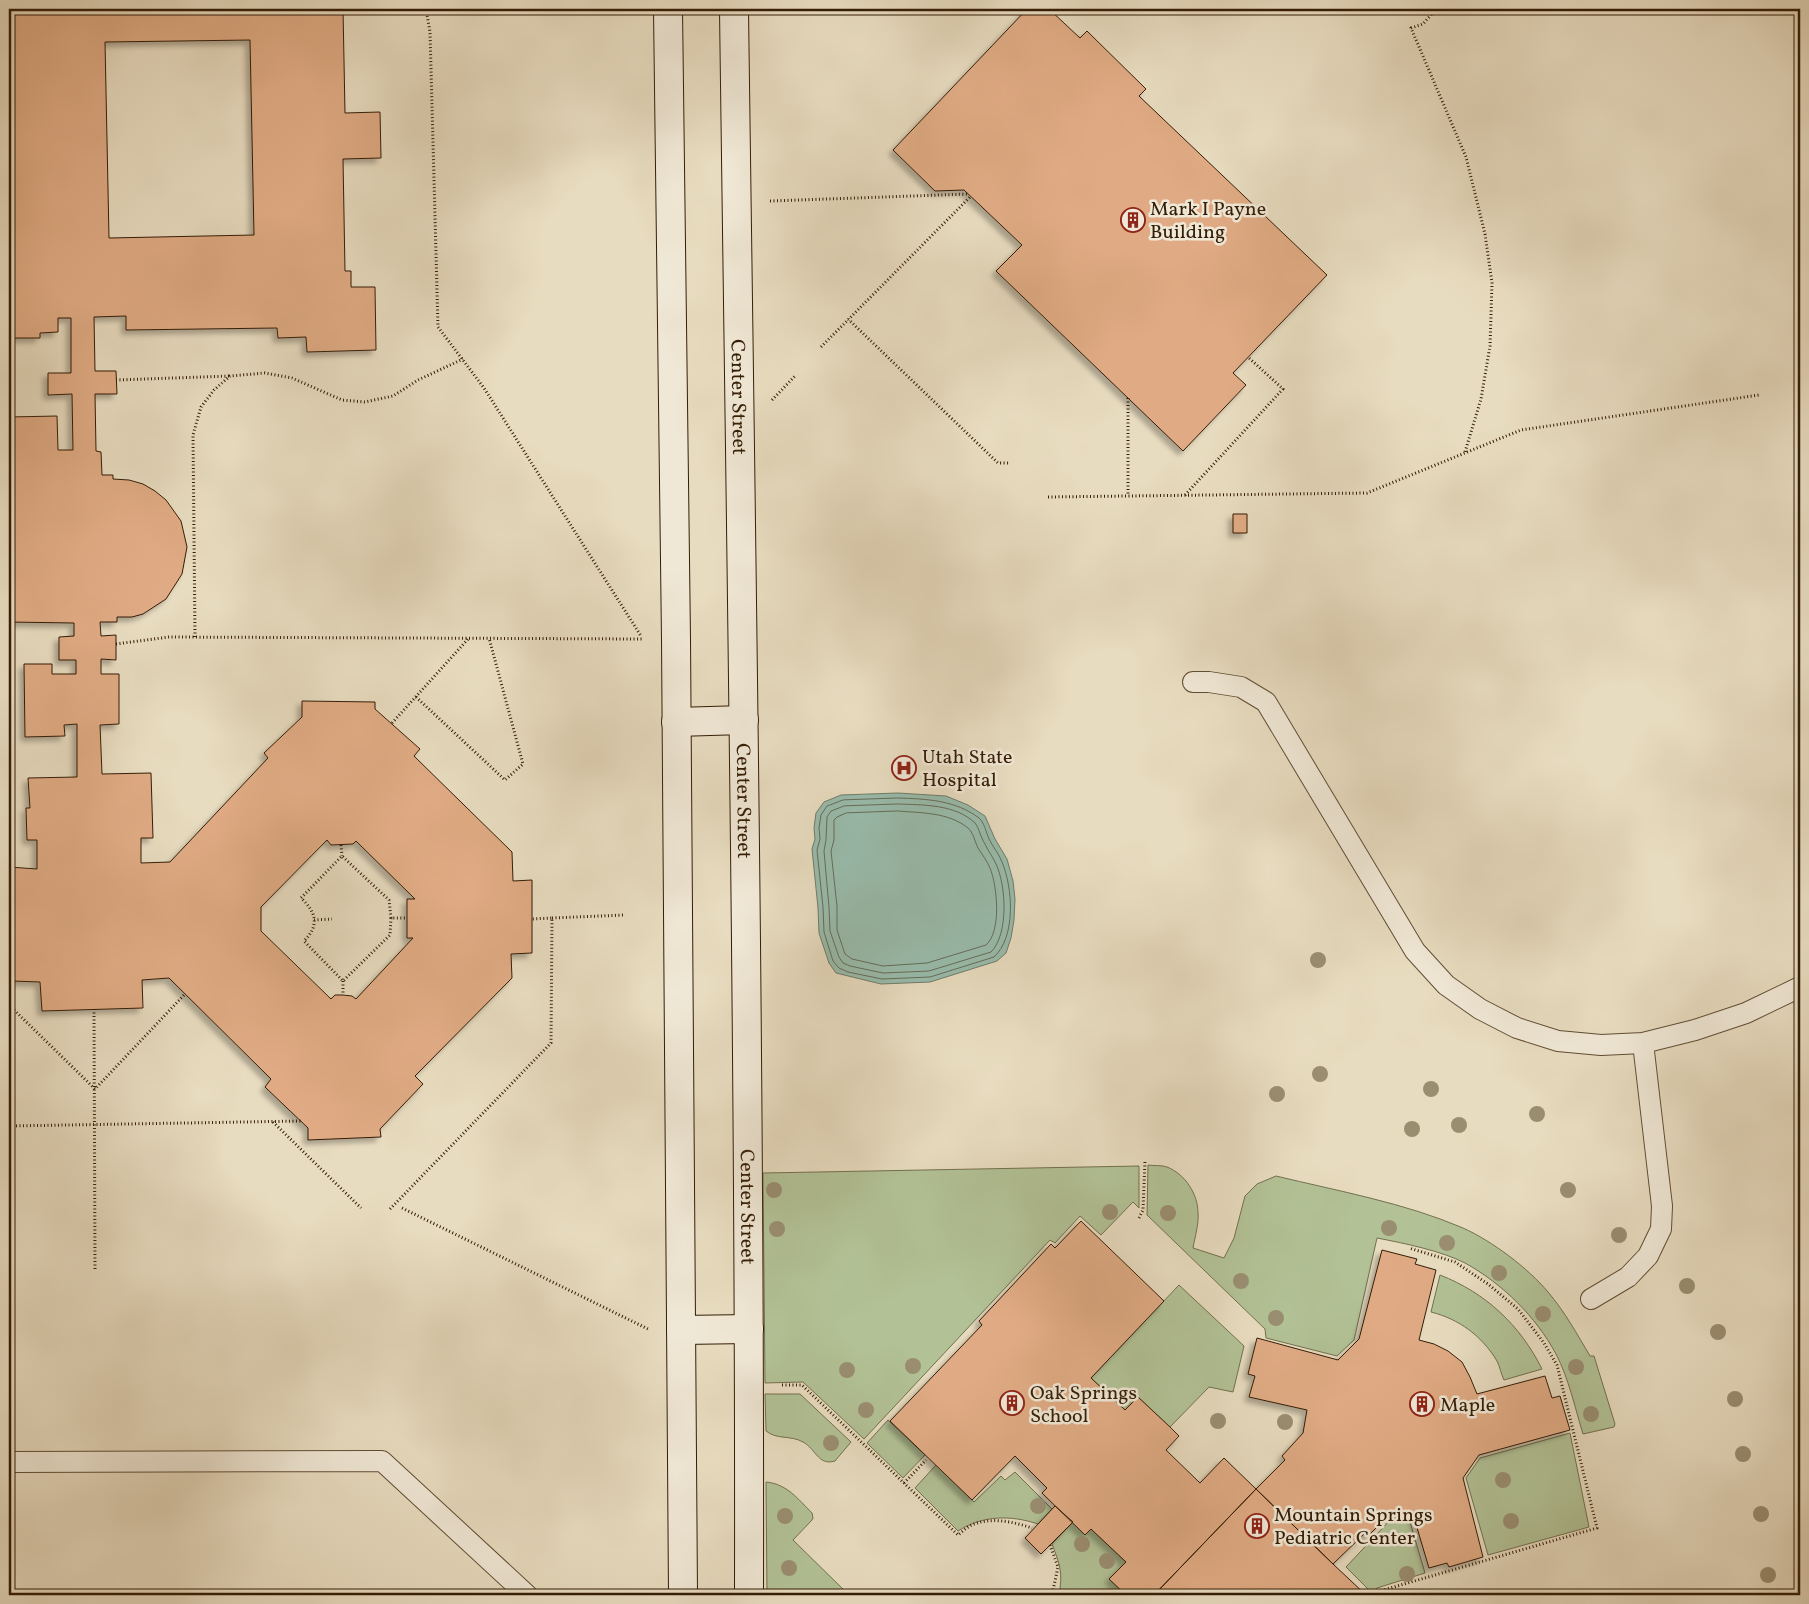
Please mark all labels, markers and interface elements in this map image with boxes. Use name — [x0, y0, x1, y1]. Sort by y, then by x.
place label: Mark I Payne Building — [1150, 196, 1266, 247]
building icon: Mark I Payne Building — [1120, 207, 1146, 233]
street label: Center Street — [723, 339, 752, 455]
street label: Center Street — [728, 743, 757, 859]
place label: Utah State Hospital — [922, 744, 1012, 795]
hospital icon: Utah State Hospital — [891, 755, 917, 781]
street label: Center Street — [732, 1149, 760, 1265]
place label: Oak Springs School — [1030, 1380, 1137, 1431]
building icon: Oak Springs School — [999, 1390, 1025, 1416]
building icon: Maple — [1409, 1391, 1435, 1417]
place label: Maple — [1440, 1392, 1495, 1420]
place label: Mountain Springs Pediatric Center — [1274, 1502, 1433, 1553]
building icon: Mountain Springs Pediatric Center — [1244, 1513, 1270, 1539]

